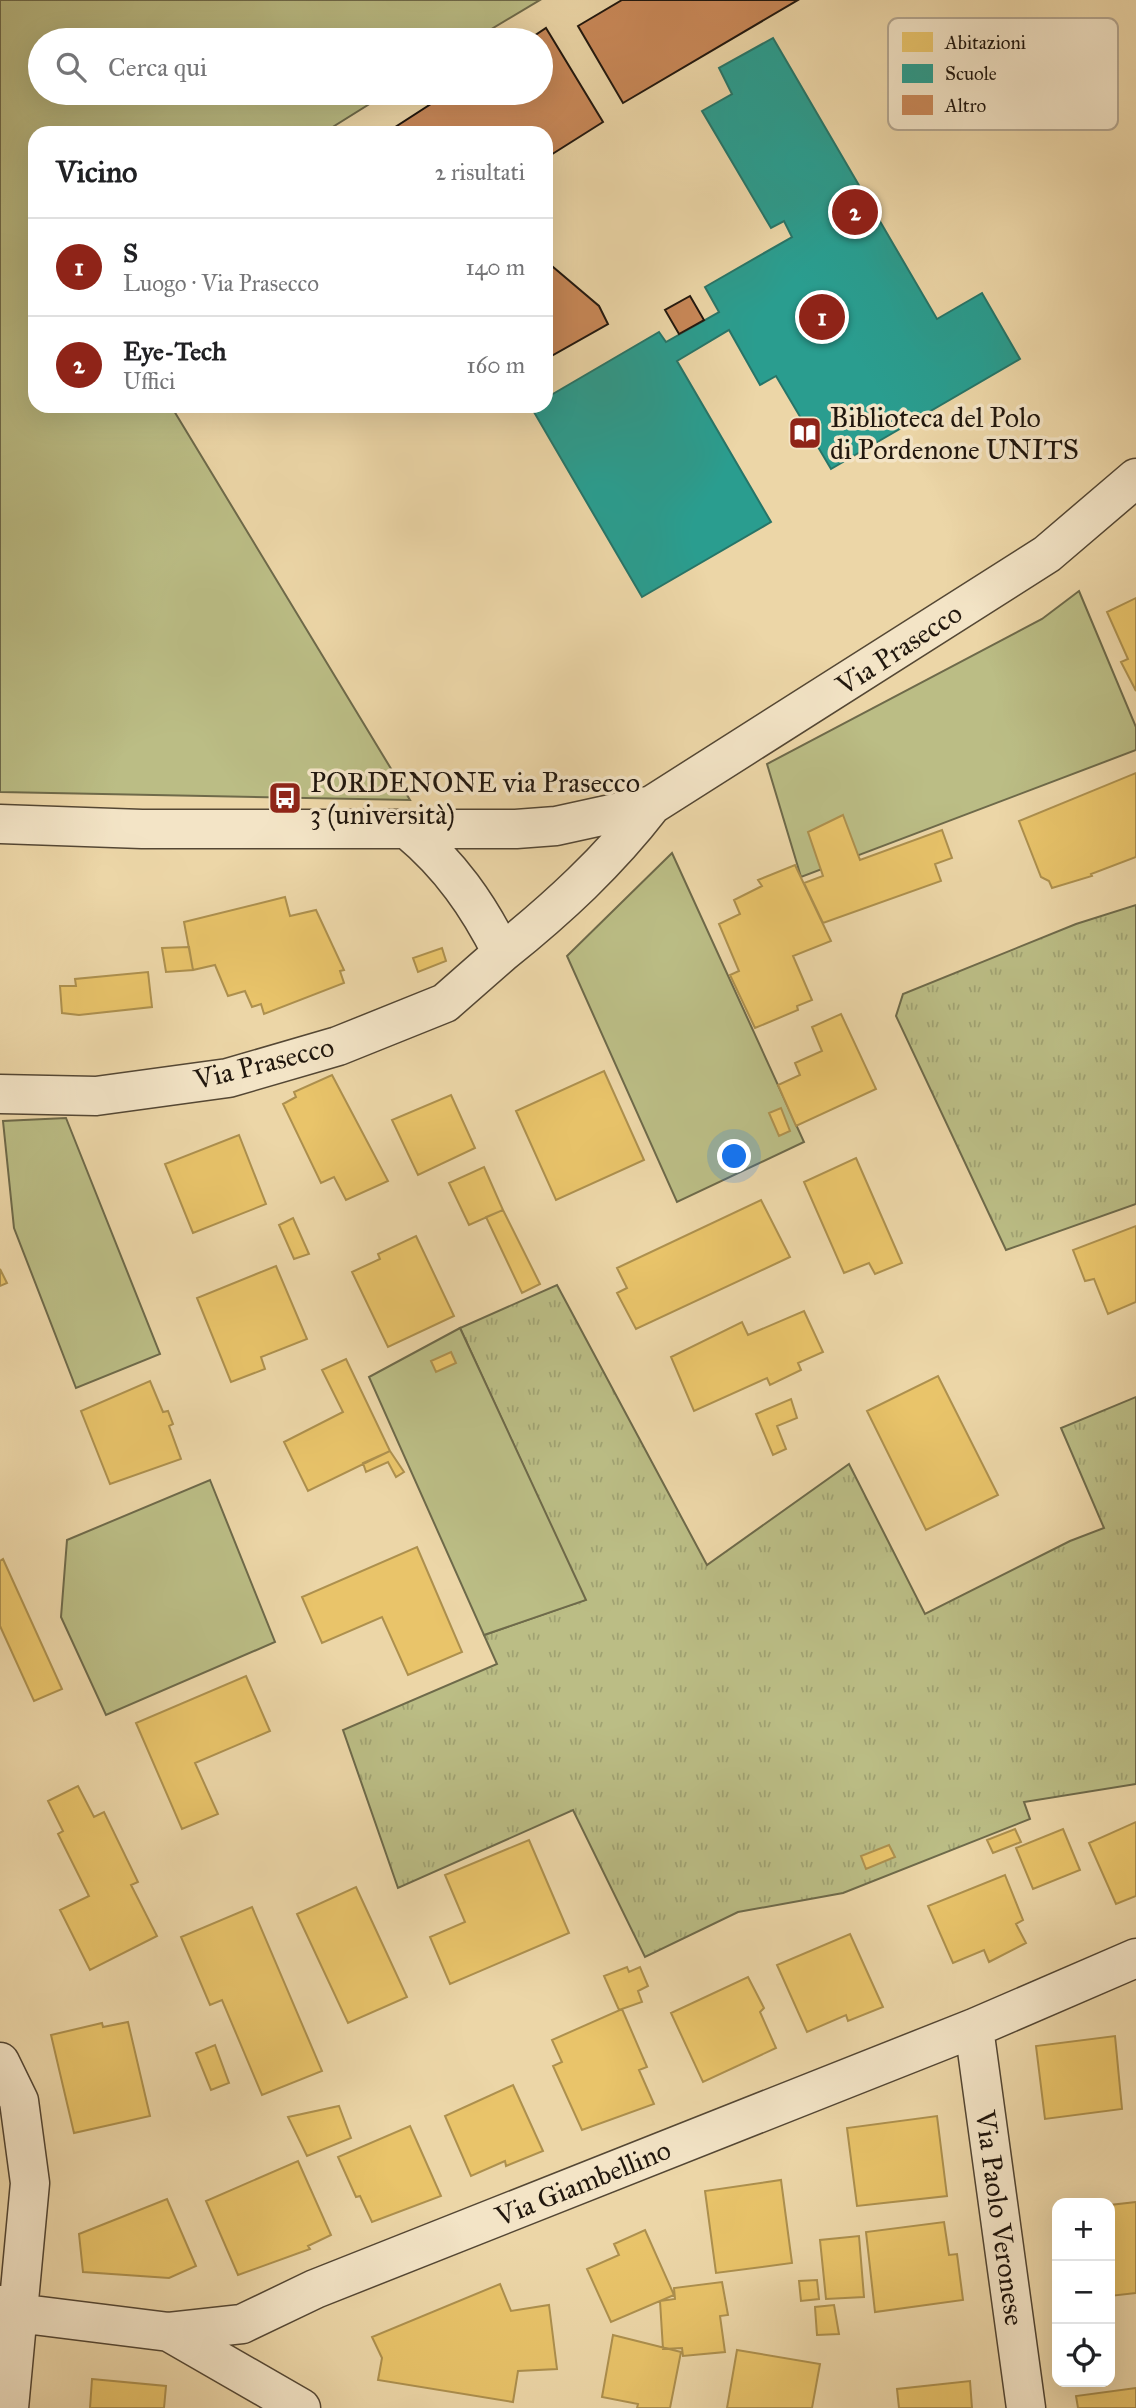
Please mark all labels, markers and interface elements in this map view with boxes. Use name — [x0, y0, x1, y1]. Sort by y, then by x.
legend — [888, 18, 1118, 130]
search box — [28, 28, 553, 105]
text: Abitazioni — [944, 31, 1026, 54]
icon: search — [52, 48, 90, 86]
text: Cerca qui — [108, 51, 207, 83]
text: Scuole — [945, 62, 997, 85]
text: Altro — [944, 94, 987, 117]
text: Vicino — [56, 154, 137, 190]
text: 2 risultati — [435, 158, 525, 186]
pin: 2 — [832, 186, 878, 238]
text: S — [123, 237, 138, 269]
text: 1 — [74, 253, 84, 281]
text: 140 m — [465, 253, 525, 281]
text: Luogo · Via Prasecco — [123, 269, 319, 297]
pin: 1 — [799, 291, 845, 343]
text: Eye-Tech — [123, 335, 227, 367]
text: 2 — [73, 351, 85, 379]
text: 160 m — [467, 351, 525, 379]
text: Uffici — [123, 367, 175, 395]
place label: Biblioteca del Polo di Pordenone UNITS — [830, 400, 1079, 467]
library icon: Biblioteca del Polo di Pordenone UNITS — [786, 414, 824, 452]
street label: Via Prasecco — [829, 595, 969, 703]
place label: PORDENONE via Prasecco 3 (università) — [310, 765, 640, 832]
bus stop icon: PORDENONE via Prasecco 3 (università) — [266, 779, 304, 817]
street label: Via Prasecco — [189, 1029, 338, 1098]
your location — [717, 1139, 751, 1173]
street label: Via Paolo Veronese — [967, 2107, 1032, 2328]
street label: Via Giambellino — [489, 2132, 676, 2234]
map controls — [1052, 2198, 1115, 2387]
button: + — [1052, 2198, 1115, 2261]
button: − — [1052, 2261, 1115, 2324]
button: locate — [1052, 2324, 1115, 2387]

